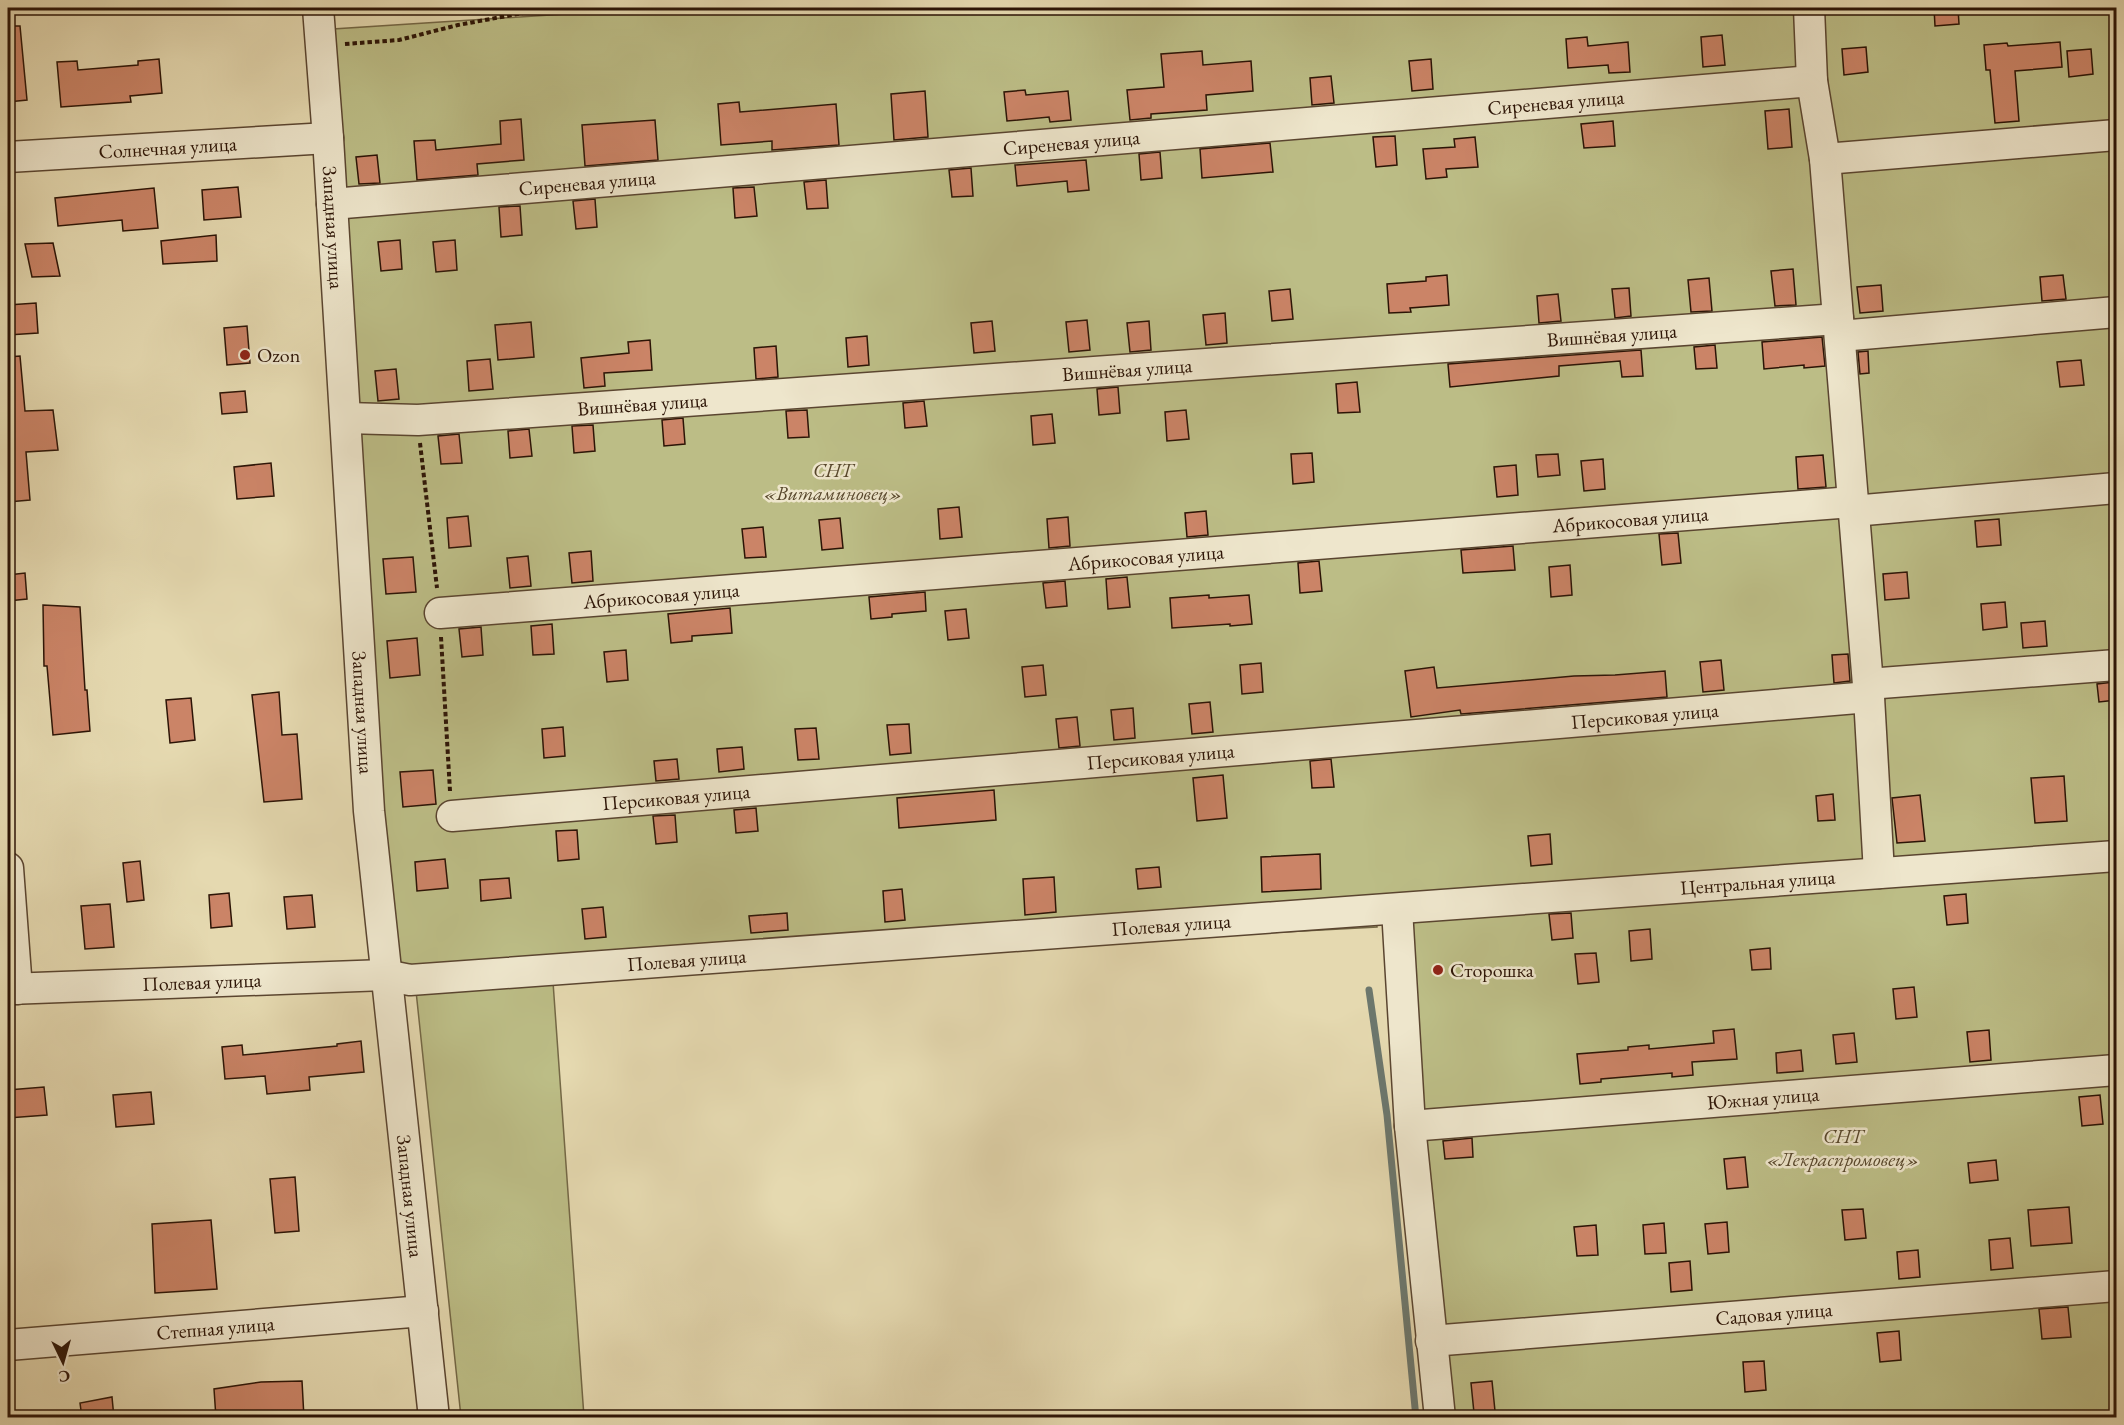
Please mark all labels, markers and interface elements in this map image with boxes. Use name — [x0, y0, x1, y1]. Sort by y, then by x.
street label: Сиреневая улица — [1486, 84, 1625, 121]
street label: Сиреневая улица — [1002, 124, 1141, 161]
street label: Солнечная улица — [98, 130, 238, 165]
street label: Сиреневая улица — [518, 164, 657, 201]
street label: Западная улица — [317, 165, 350, 290]
street label: Вишнёвая улица — [1546, 317, 1678, 353]
place label: Ozon — [257, 342, 301, 368]
marker: Ozon — [238, 348, 252, 362]
street label: Вишнёвая улица — [1061, 352, 1193, 387]
street label: Вишнёвая улица — [576, 386, 708, 422]
park label: СНТ «Витаминовец» — [764, 457, 902, 506]
street label: Абрикосовая улица — [1550, 500, 1709, 539]
street label: Абрикосовая улица — [1066, 538, 1225, 577]
street label: Абрикосовая улица — [581, 577, 740, 615]
street label: Западная улица — [346, 650, 380, 775]
street label: Персиковая улица — [1570, 697, 1720, 735]
street label: Персиковая улица — [1085, 737, 1236, 776]
street label: Персиковая улица — [601, 778, 751, 816]
street label: Центральная улица — [1679, 863, 1836, 901]
street label: Полевая улица — [1111, 907, 1232, 942]
street label: Полевая улица — [626, 943, 747, 977]
place label: Сторошка — [1450, 957, 1534, 983]
marker: Сторошка — [1431, 963, 1445, 977]
street label: Полевая улица — [142, 967, 262, 997]
street label: Южная улица — [1706, 1081, 1820, 1115]
park label: СНТ «Лекраспромовец» — [1767, 1123, 1919, 1172]
street label: Западная улица — [391, 1133, 430, 1259]
street label: Садовая улица — [1714, 1296, 1833, 1331]
street label: Степная улица — [155, 1310, 275, 1346]
north arrow — [33, 1332, 93, 1392]
text: С — [58, 1365, 71, 1387]

